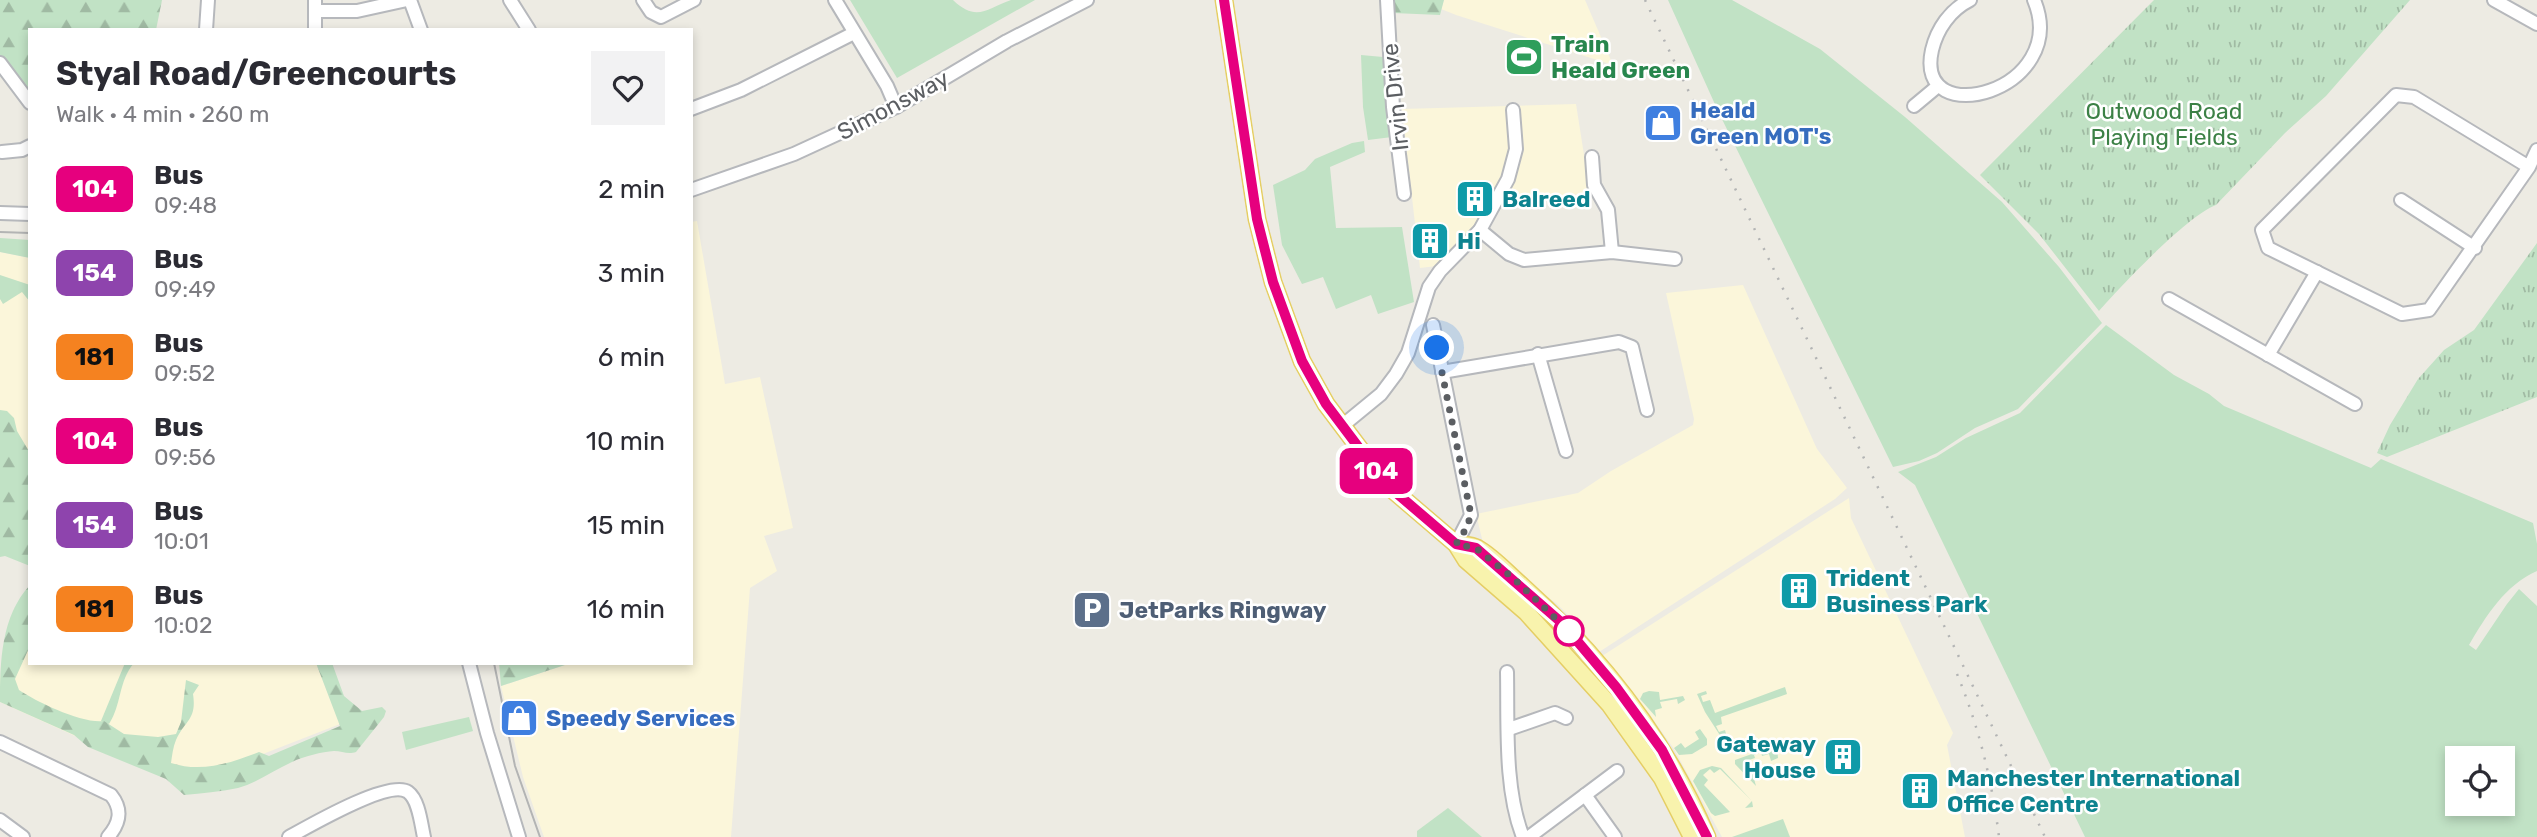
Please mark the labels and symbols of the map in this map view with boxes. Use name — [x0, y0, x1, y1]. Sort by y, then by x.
place label: Train Heald Green — [1551, 30, 1690, 84]
sports icon: Train Heald Green — [1503, 36, 1545, 78]
street label: Irvin Drive — [1375, 42, 1415, 152]
street label: Simonsway — [833, 64, 954, 146]
place label: Heald Green MOT's — [1690, 96, 1832, 150]
park label: Outwood Road Playing Fields — [2086, 97, 2242, 151]
shop icon: Heald Green MOT's — [1642, 102, 1684, 144]
building icon: Balreed — [1454, 178, 1496, 220]
place label: Balreed — [1502, 185, 1591, 213]
building icon: Hi — [1409, 220, 1451, 262]
place label: Hi — [1457, 227, 1481, 255]
your location — [1419, 330, 1454, 365]
line badge: 104 — [1336, 448, 1416, 494]
place label: Trident Business Park — [1826, 564, 1988, 618]
building icon: Trident Business Park — [1778, 570, 1820, 612]
parking icon: JetParks Ringway — [1071, 589, 1113, 631]
place label: JetParks Ringway — [1119, 596, 1327, 624]
unlabelled marker — [1554, 616, 1584, 646]
shop icon: Speedy Services — [498, 697, 540, 739]
place label: Speedy Services — [546, 704, 735, 732]
place label: Gateway House — [1716, 730, 1816, 784]
building icon: Gateway House — [1822, 736, 1864, 778]
place label: Manchester International Office Centre — [1947, 764, 2240, 818]
building icon: Manchester International Office Centre — [1899, 770, 1941, 812]

